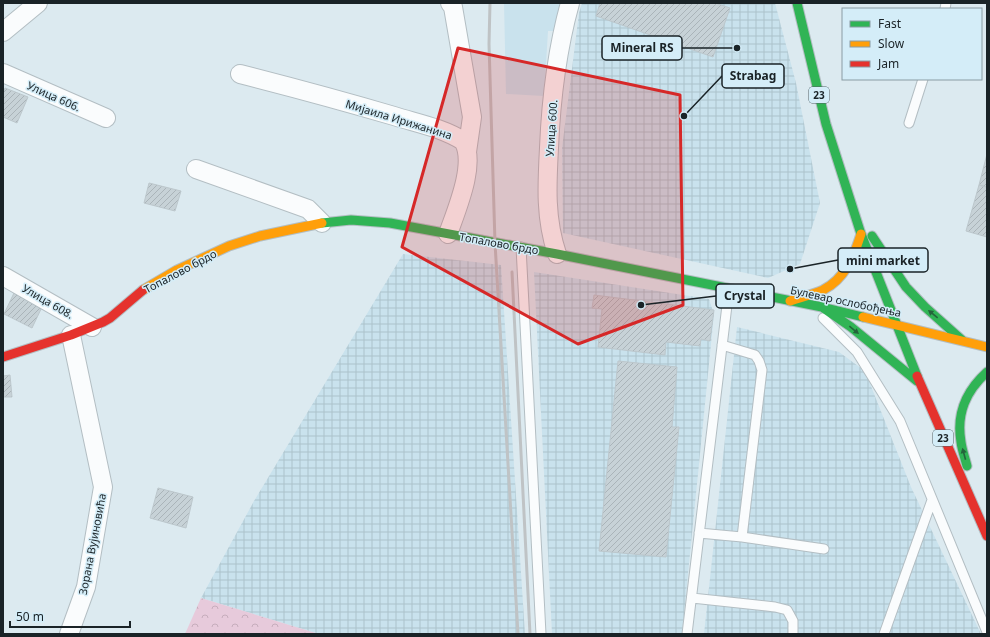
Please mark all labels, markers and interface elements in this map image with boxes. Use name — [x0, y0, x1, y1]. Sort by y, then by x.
legend — [842, 8, 982, 80]
text: Fast — [878, 15, 902, 32]
text: Slow — [878, 35, 905, 52]
callout: Mineral RS — [602, 36, 682, 60]
text: Mineral RS — [610, 39, 674, 56]
text: Jam — [877, 55, 899, 72]
callout: Strabag — [722, 64, 784, 88]
text: Strabag — [730, 67, 776, 84]
street label: Улица 606. — [25, 78, 83, 114]
road number: 23 — [809, 87, 829, 103]
street label: Мијаила Ирижанина — [344, 96, 454, 142]
street label: Улица 600. — [542, 99, 560, 157]
street label: Топалово брдо — [458, 229, 540, 257]
street label: Топалово брдо — [141, 246, 219, 296]
callout: mini market — [838, 248, 928, 272]
text: mini market — [846, 252, 920, 269]
street label: Улица 608. — [20, 280, 76, 322]
street label: Булевар ослобођења — [789, 282, 903, 320]
callout: Crystal — [716, 284, 774, 308]
text: Crystal — [724, 287, 766, 304]
one-way arrow — [928, 309, 939, 318]
one-way arrow — [849, 325, 859, 334]
road number: 23 — [933, 430, 953, 446]
one-way arrow — [961, 448, 967, 460]
street label: Зорана Вујиновића — [75, 492, 109, 596]
scale bar — [10, 603, 130, 629]
text: 50 m — [16, 608, 44, 625]

